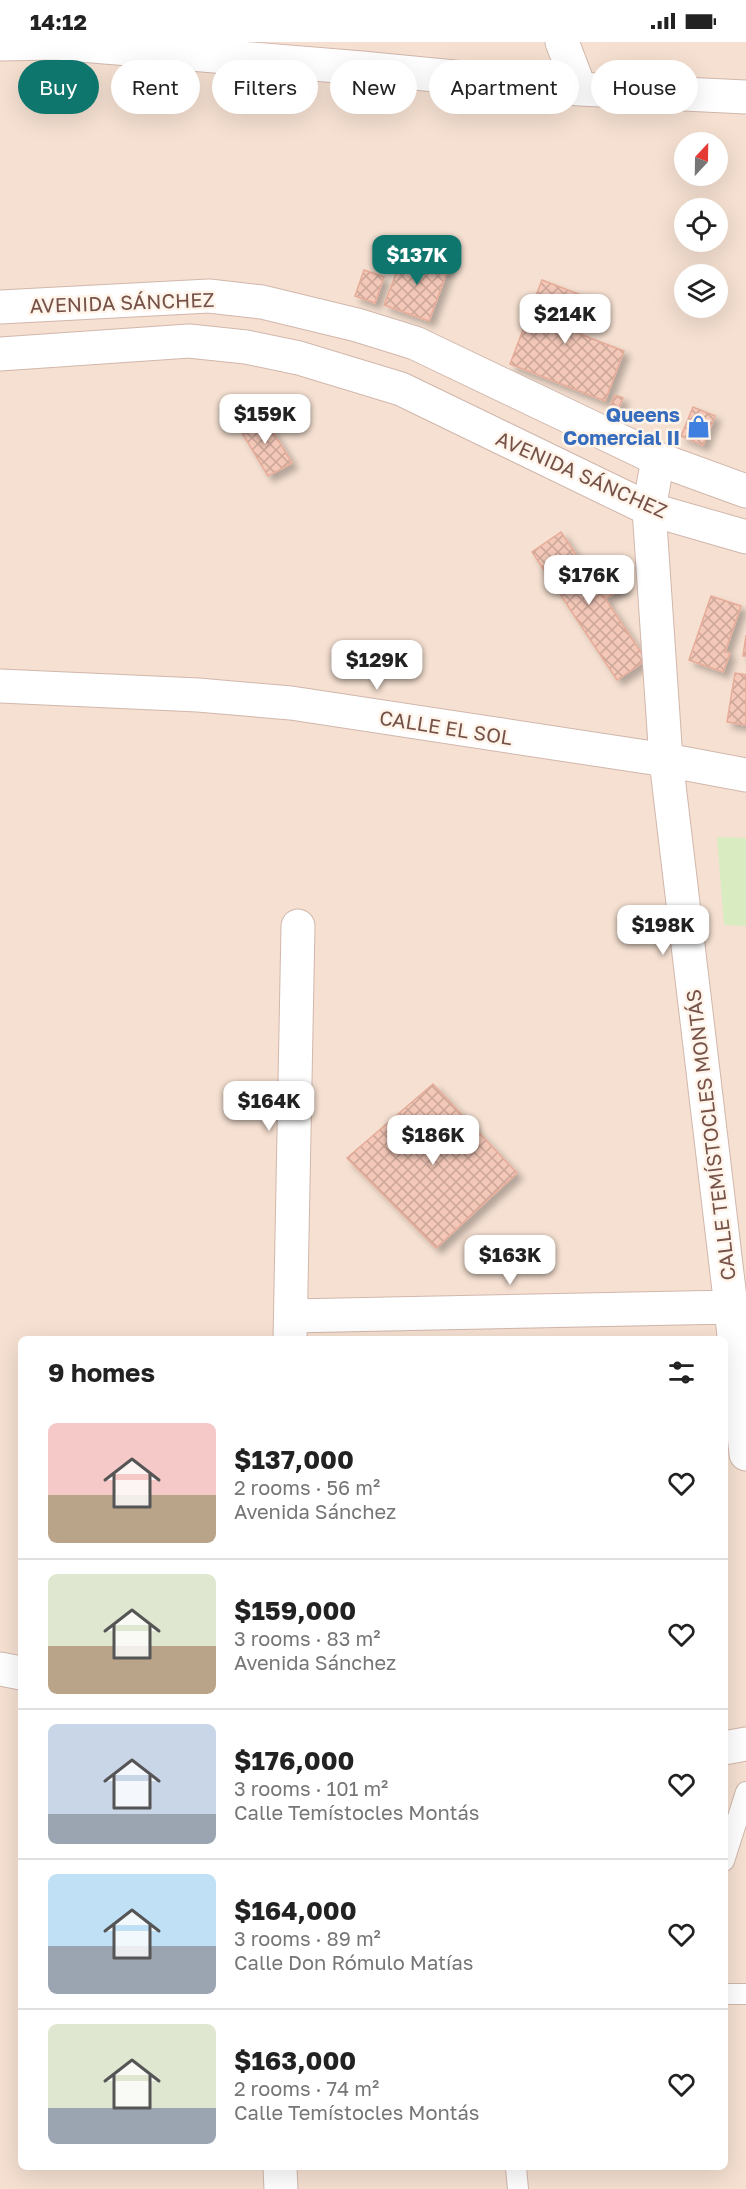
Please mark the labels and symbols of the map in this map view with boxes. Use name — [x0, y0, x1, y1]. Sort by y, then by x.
north arrow — [674, 132, 728, 186]
pin: $137K — [375, 235, 459, 286]
street label: AVENIDA SÁNCHEZ — [29, 287, 215, 317]
pin: $214K — [523, 294, 607, 345]
pin: $159K — [223, 394, 307, 445]
place label: Queens Comercial II — [563, 402, 680, 449]
shop icon: Queens Comercial II — [685, 413, 711, 439]
street label: AVENIDA SÁNCHEZ — [493, 425, 671, 523]
pin: $176K — [547, 555, 631, 606]
pin: $129K — [335, 640, 419, 691]
street label: CALLE EL SOL — [378, 705, 514, 749]
pin: $198K — [621, 905, 705, 956]
street label: CALLE TEMÍSTOCLES MONTÁS — [680, 988, 740, 1282]
pin: $164K — [227, 1081, 311, 1132]
pin: $186K — [391, 1115, 475, 1166]
pin: $163K — [468, 1235, 552, 1286]

